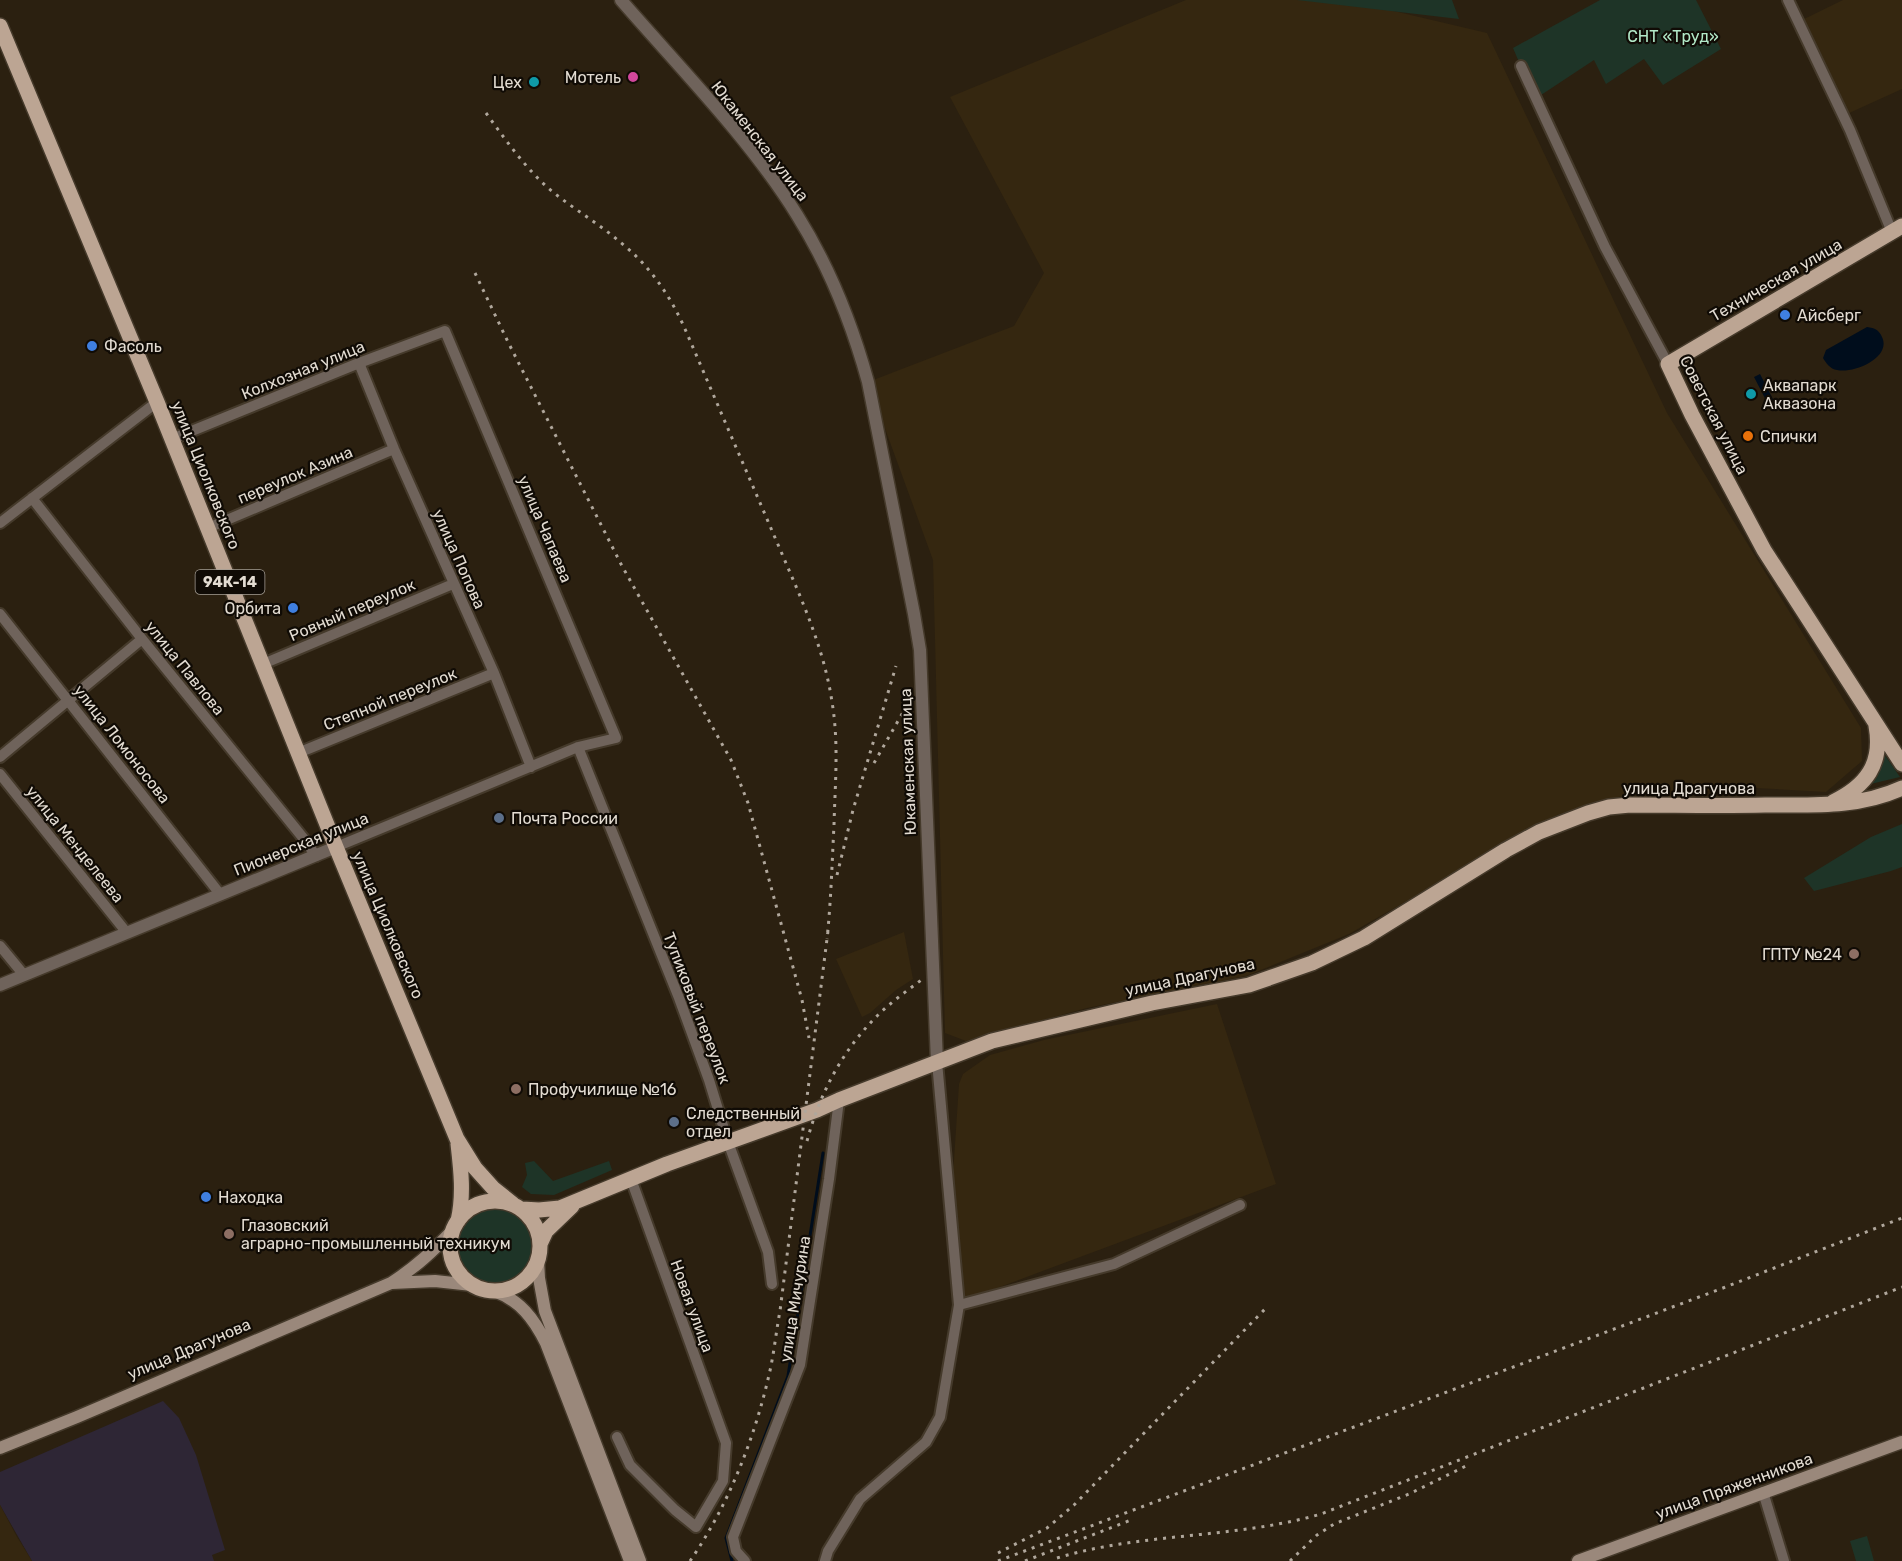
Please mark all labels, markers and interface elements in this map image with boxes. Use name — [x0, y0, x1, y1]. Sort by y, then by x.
park label: СНТ «Труд» — [1627, 27, 1719, 46]
place label: Мотель — [565, 68, 621, 87]
marker: Мотель — [626, 70, 640, 84]
place label: Цех — [493, 73, 522, 92]
marker: Цех — [527, 75, 541, 89]
street label: Юкаменская улица — [707, 77, 813, 205]
street label: Техническая улица — [1707, 235, 1845, 325]
place label: Айсберг — [1797, 306, 1861, 325]
marker: Айсберг — [1778, 308, 1792, 322]
place label: Фасоль — [104, 337, 162, 356]
street label: Колхозная улица — [239, 337, 367, 403]
marker: Фасоль — [85, 339, 99, 353]
street label: Советская улица — [1676, 352, 1752, 478]
place label: Аквапарк Аквазона — [1763, 376, 1837, 413]
marker: Аквапарк Аквазона — [1744, 387, 1758, 401]
street label: улица Циолковского — [168, 398, 244, 552]
place label: Спички — [1760, 427, 1817, 446]
marker: Спички — [1741, 429, 1755, 443]
street label: переулок Азина — [235, 442, 355, 508]
street label: улица Чапаева — [514, 473, 576, 585]
street label: улица Попова — [429, 506, 489, 612]
road number: 94К-14 — [196, 570, 264, 594]
street label: Ровный переулок — [286, 575, 418, 645]
place label: Орбита — [225, 599, 281, 618]
marker: Орбита — [286, 601, 300, 615]
street label: улица Павлова — [141, 617, 229, 719]
street label: Степной переулок — [321, 663, 460, 734]
street label: улица Ломоносова — [70, 681, 174, 807]
street label: Юкаменская улица — [896, 688, 920, 836]
street label: улица Драгунова — [1623, 779, 1755, 798]
street label: улица Менделеева — [22, 782, 128, 906]
street label: Пионерская улица — [231, 808, 371, 880]
place label: Почта России — [511, 809, 618, 828]
marker: Почта России — [492, 811, 506, 825]
street label: улица Циолковского — [348, 848, 428, 1002]
street label: Тупиковый переулок — [659, 930, 735, 1087]
place label: ГПТУ №24 — [1762, 945, 1842, 964]
marker: ГПТУ №24 — [1847, 947, 1861, 961]
street label: улица Драгунова — [1123, 954, 1257, 1000]
place label: Профучилище №16 — [528, 1080, 677, 1099]
marker: Профучилище №16 — [509, 1082, 523, 1096]
place label: Следственный отдел — [686, 1104, 800, 1141]
marker: Следственный отдел — [667, 1115, 681, 1129]
place label: Находка — [218, 1188, 283, 1207]
marker: Находка — [199, 1190, 213, 1204]
place label: Глазовский аграрно-промышленный техникум — [241, 1216, 511, 1253]
marker: Глазовский аграрно-промышленный техникум — [222, 1227, 236, 1241]
street label: улица Мичурина — [776, 1234, 814, 1364]
street label: Новая улица — [666, 1257, 718, 1355]
street label: улица Драгунова — [125, 1314, 253, 1384]
street label: улица Пряженникова — [1653, 1449, 1815, 1523]

